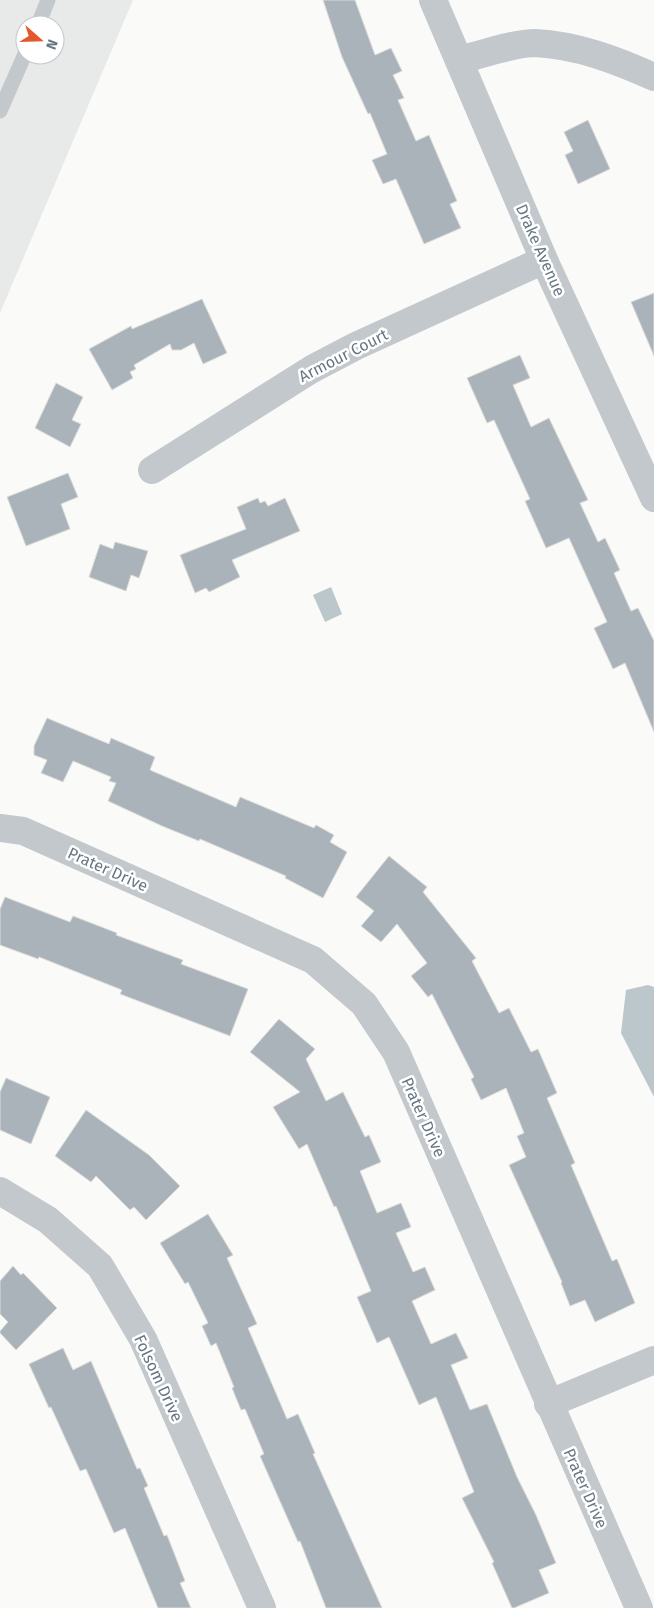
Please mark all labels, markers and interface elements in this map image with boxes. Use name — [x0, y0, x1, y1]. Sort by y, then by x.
north arrow — [15, 15, 65, 65]
text: N — [42, 37, 61, 52]
street label: Drake Avenue — [512, 201, 569, 299]
street label: Armour Court — [296, 325, 391, 386]
street label: Prater Drive — [65, 843, 151, 896]
street label: Prater Drive — [397, 1074, 450, 1160]
street label: Folsom Drive — [130, 1332, 187, 1425]
street label: Prater Drive — [559, 1445, 612, 1531]

